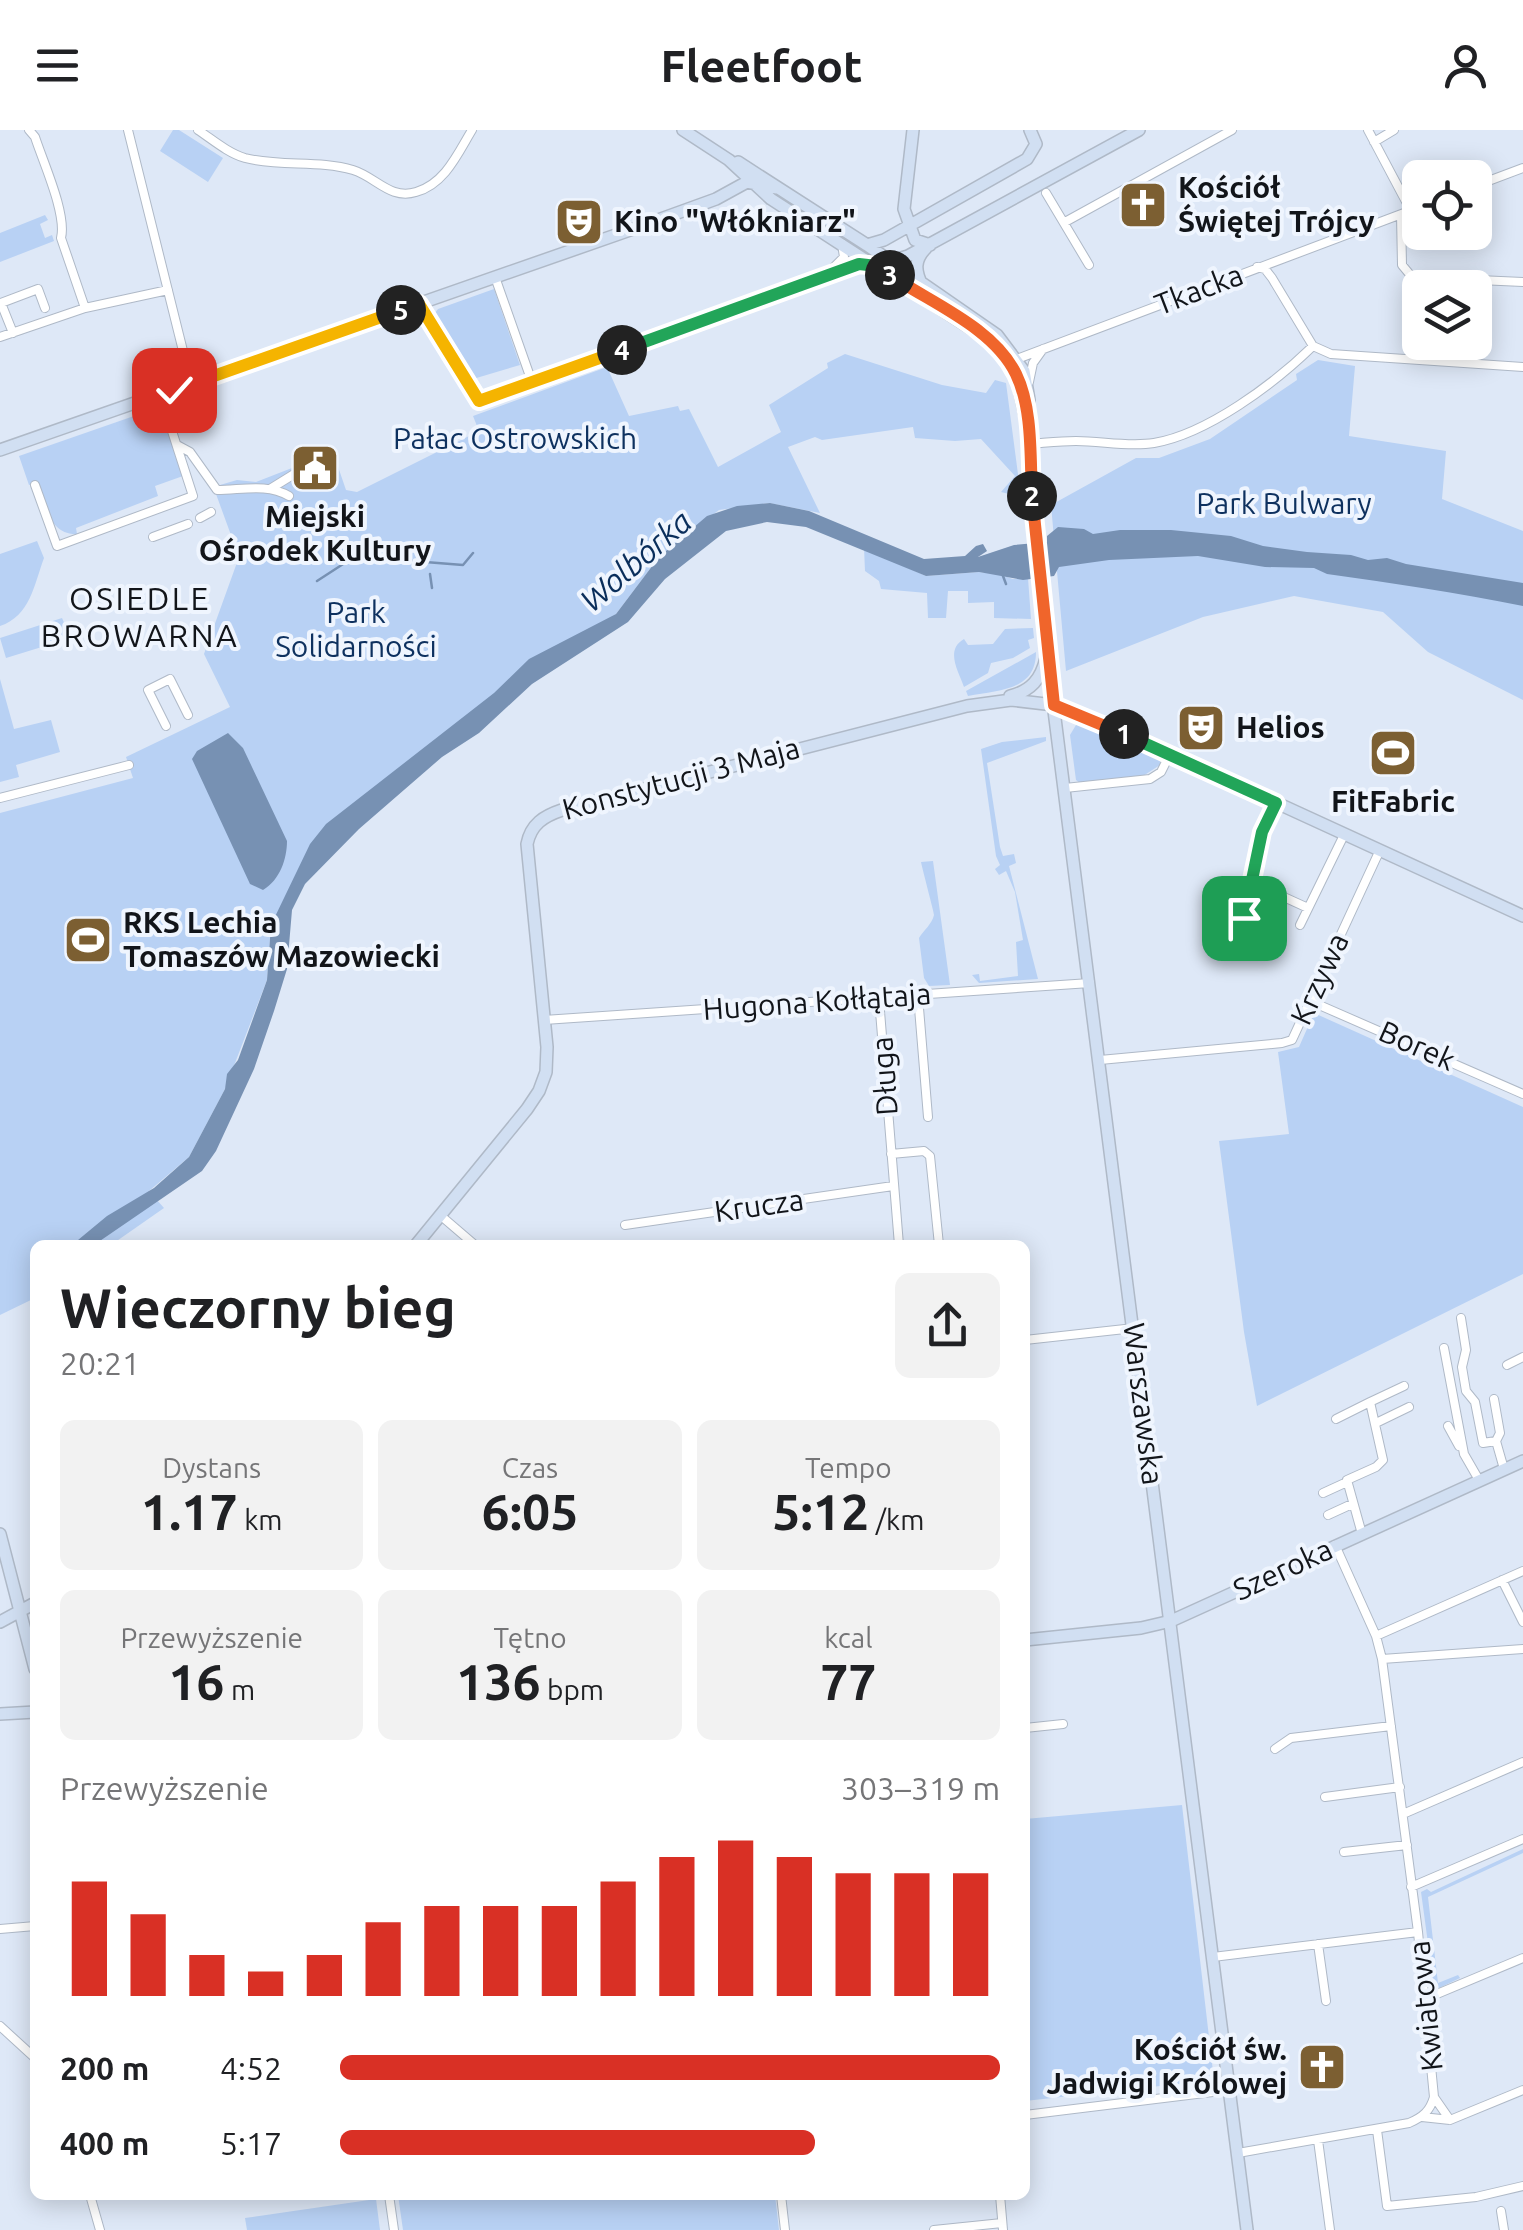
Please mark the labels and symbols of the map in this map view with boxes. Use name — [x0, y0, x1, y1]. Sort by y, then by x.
place label: Kościół Świętej Trójcy — [1178, 170, 1375, 238]
church icon: Kościół Świętej Trójcy — [1117, 179, 1169, 231]
theatre icon: Kino "Włókniarz" — [553, 196, 605, 248]
place label: Kino "Włókniarz" — [614, 204, 856, 238]
pin: 3 — [865, 250, 915, 300]
street label: Tkacka — [1150, 257, 1248, 321]
pin: 5 — [376, 285, 426, 335]
pin: 4 — [597, 325, 647, 375]
pin — [132, 348, 217, 433]
park label: Pałac Ostrowskich — [393, 421, 637, 455]
public building icon: Miejski Ośrodek Kultury — [289, 442, 341, 494]
pin: 2 — [1007, 471, 1057, 521]
park label: Park Bulwary — [1196, 486, 1372, 520]
place label: Miejski Ośrodek Kultury — [199, 499, 431, 567]
water label: Wolbórka — [573, 503, 698, 618]
district label: OSIEDLE BROWARNA — [41, 580, 239, 653]
park label: Park Solidarności — [275, 595, 437, 663]
theatre icon: Helios — [1175, 702, 1227, 754]
pin: 1 — [1099, 709, 1149, 759]
place label: Helios — [1236, 710, 1325, 744]
sports icon: FitFabric — [1367, 727, 1419, 779]
street label: Konstytucji 3 Maja — [558, 730, 803, 826]
place label: FitFabric — [1331, 784, 1455, 818]
pin — [1202, 876, 1287, 961]
place label: RKS Lechia Tomaszów Mazowiecki — [123, 905, 440, 973]
sports icon: RKS Lechia Tomaszów Mazowiecki — [62, 914, 114, 966]
street label: Krzywa — [1283, 927, 1355, 1030]
street label: Hugona Kołłątaja — [701, 976, 932, 1026]
street label: Borek — [1374, 1013, 1461, 1077]
street label: Długa — [864, 1035, 904, 1117]
street label: Krucza — [712, 1182, 806, 1228]
street label: Warszawska — [1117, 1321, 1171, 1487]
street label: Szeroka — [1228, 1531, 1337, 1607]
street label: Kwiatowa — [1401, 1939, 1449, 2073]
place label: Kościół św. Jadwigi Królowej — [1046, 2032, 1287, 2100]
church icon: Kościół św. Jadwigi Królowej — [1296, 2041, 1348, 2093]

